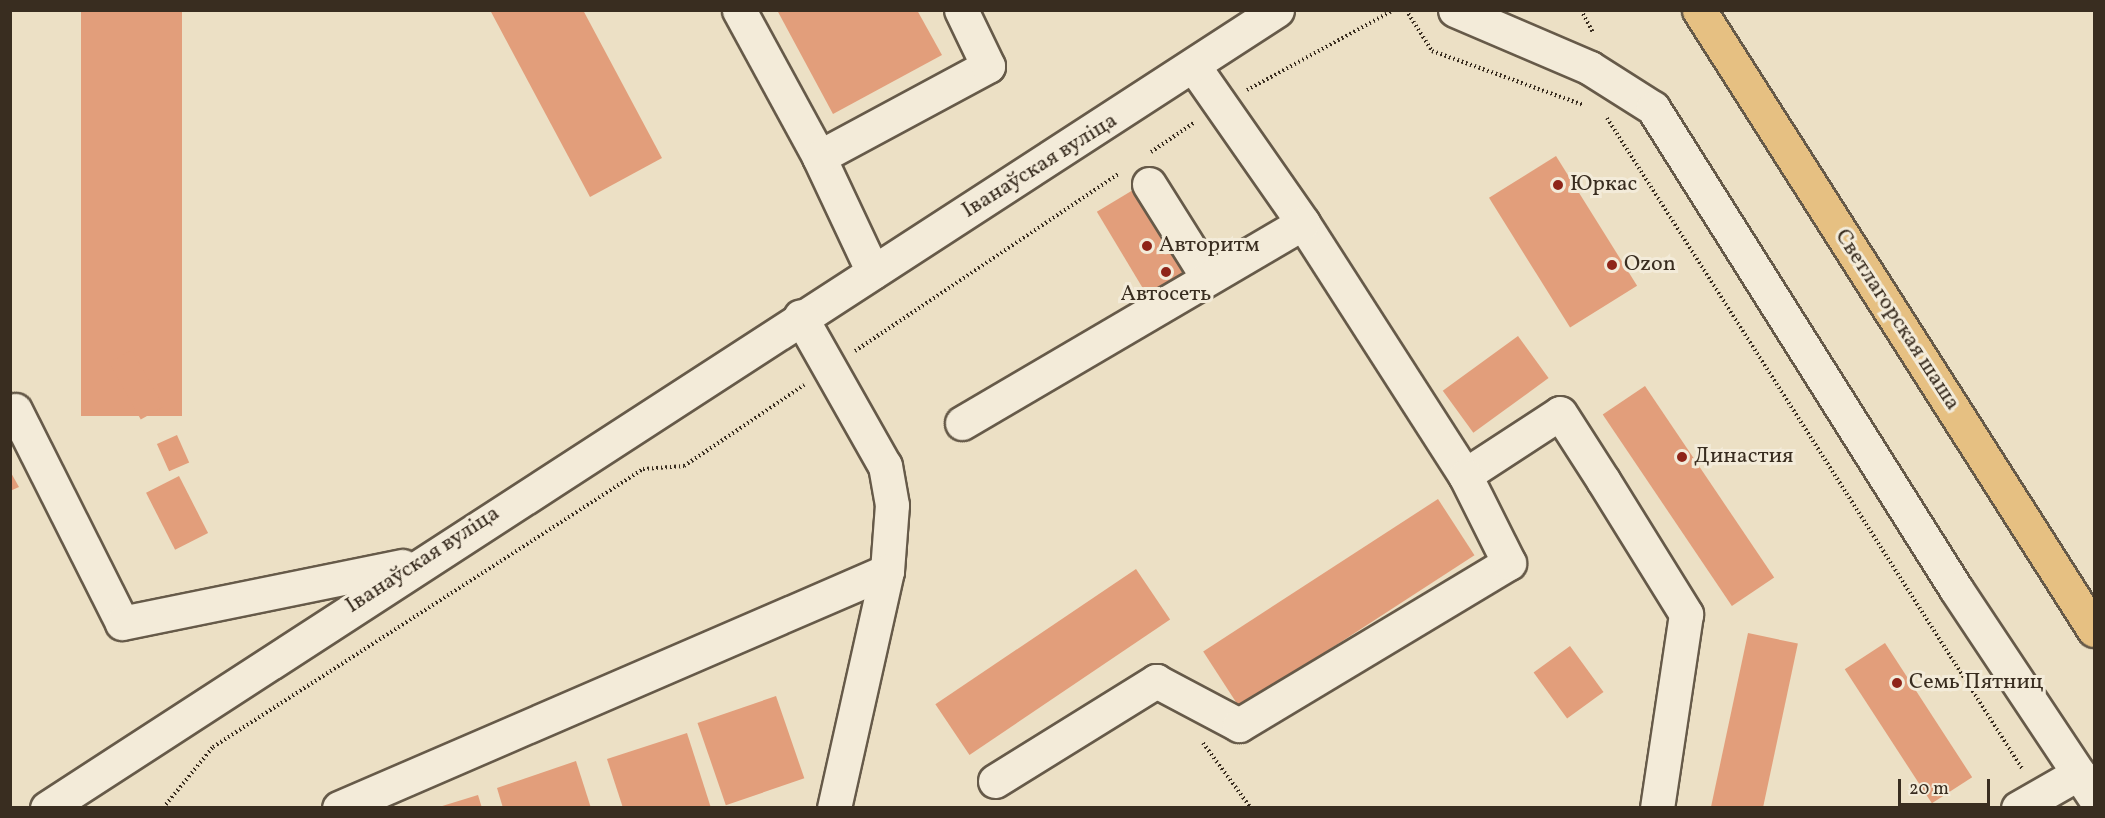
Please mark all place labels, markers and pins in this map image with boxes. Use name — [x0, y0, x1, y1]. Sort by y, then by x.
place label: Юркас — [1570, 172, 1637, 198]
marker: Юркас — [1551, 178, 1565, 192]
place label: Авторитм — [1159, 233, 1260, 259]
marker: Авторитм — [1140, 239, 1154, 253]
place label: Ozon — [1624, 252, 1676, 278]
marker: Ozon — [1605, 258, 1619, 272]
marker: Автосеть — [1159, 265, 1173, 279]
place label: Автосеть — [1121, 282, 1211, 308]
place label: Династия — [1694, 444, 1794, 470]
marker: Династия — [1675, 450, 1689, 464]
place label: Семь Пятниц — [1909, 670, 2044, 696]
marker: Семь Пятниц — [1890, 676, 1904, 690]

